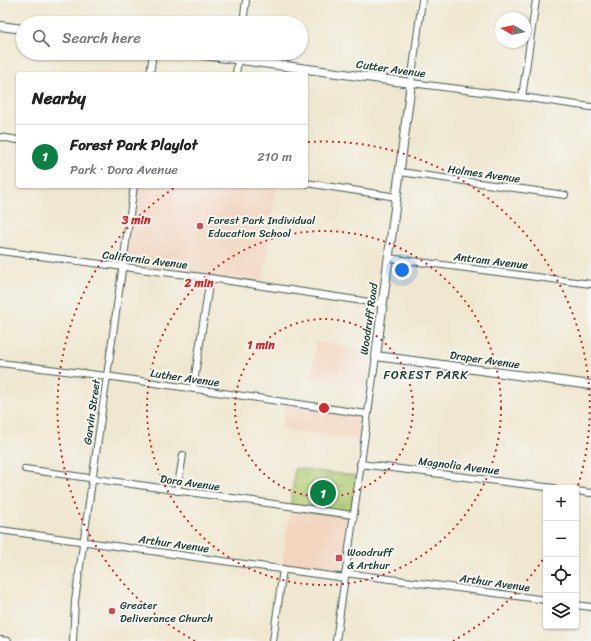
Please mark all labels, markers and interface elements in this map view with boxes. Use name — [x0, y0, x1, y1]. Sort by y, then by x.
north arrow — [495, 12, 531, 48]
search box — [16, 16, 308, 60]
text: Search here — [62, 25, 141, 51]
icon: search — [30, 27, 52, 49]
street label: Cutter Avenue — [355, 55, 427, 83]
text: Nearby — [32, 83, 86, 113]
text: Forest Park Playlot — [70, 132, 198, 158]
text: 1 — [42, 145, 48, 168]
text: 210 m — [257, 145, 292, 168]
text: Park · Dora Avenue — [70, 158, 178, 181]
street label: Holmes Avenue — [446, 160, 522, 189]
text: 3 min — [121, 209, 151, 231]
place label: Forest Park Individual Education School — [208, 211, 316, 243]
marker: Forest Park Individual Education School — [195, 221, 205, 231]
street label: California Avenue — [101, 245, 189, 275]
street label: Antram Avenue — [452, 247, 530, 275]
your location — [392, 260, 412, 280]
text: 2 min — [183, 272, 214, 294]
street label: Woodruff Road — [355, 281, 384, 356]
text: 1 min — [247, 334, 275, 356]
street label: Draper Avenue — [449, 346, 522, 374]
street label: Luther Avenue — [149, 364, 221, 392]
district label: FOREST PARK — [383, 364, 469, 386]
street label: Garvin Street — [78, 378, 106, 446]
centre of rings — [317, 401, 331, 415]
street label: Magnolia Avenue — [417, 452, 501, 480]
street label: Dora Avenue — [159, 469, 221, 497]
pin: 1 — [310, 478, 336, 508]
map controls — [543, 485, 579, 629]
button: + — [543, 485, 579, 521]
button: − — [543, 521, 579, 557]
street label: Arthur Avenue — [136, 530, 211, 558]
place label: Woodruff & Arthur — [347, 543, 395, 575]
marker: Woodruff & Arthur — [334, 553, 344, 563]
button: locate — [543, 557, 579, 593]
street label: Arthur Avenue — [457, 569, 532, 597]
button: layers — [543, 593, 579, 629]
place label: Greater Deliverance Church — [120, 596, 213, 628]
marker: Greater Deliverance Church — [107, 606, 117, 616]

